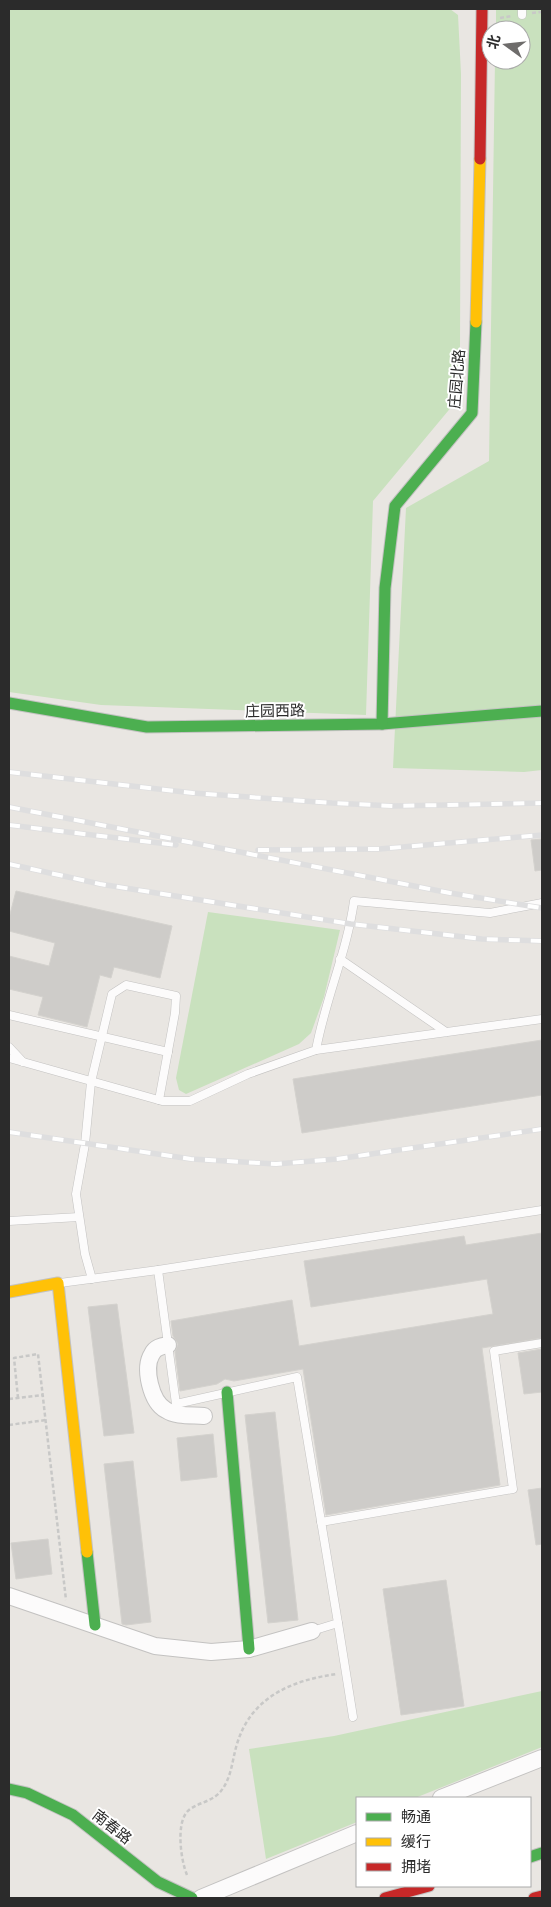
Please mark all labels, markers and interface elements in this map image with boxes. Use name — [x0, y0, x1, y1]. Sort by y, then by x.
north arrow — [481, 20, 531, 70]
text: 北 — [484, 33, 503, 50]
street label: 庄园北路 — [445, 348, 469, 410]
street label: 庄园西路 — [245, 701, 305, 721]
legend — [356, 1797, 531, 1887]
street label: 南春路 — [89, 1806, 135, 1848]
text: 畅通 — [401, 1808, 431, 1826]
text: 缓行 — [401, 1833, 431, 1851]
text: 拥堵 — [401, 1858, 431, 1876]

